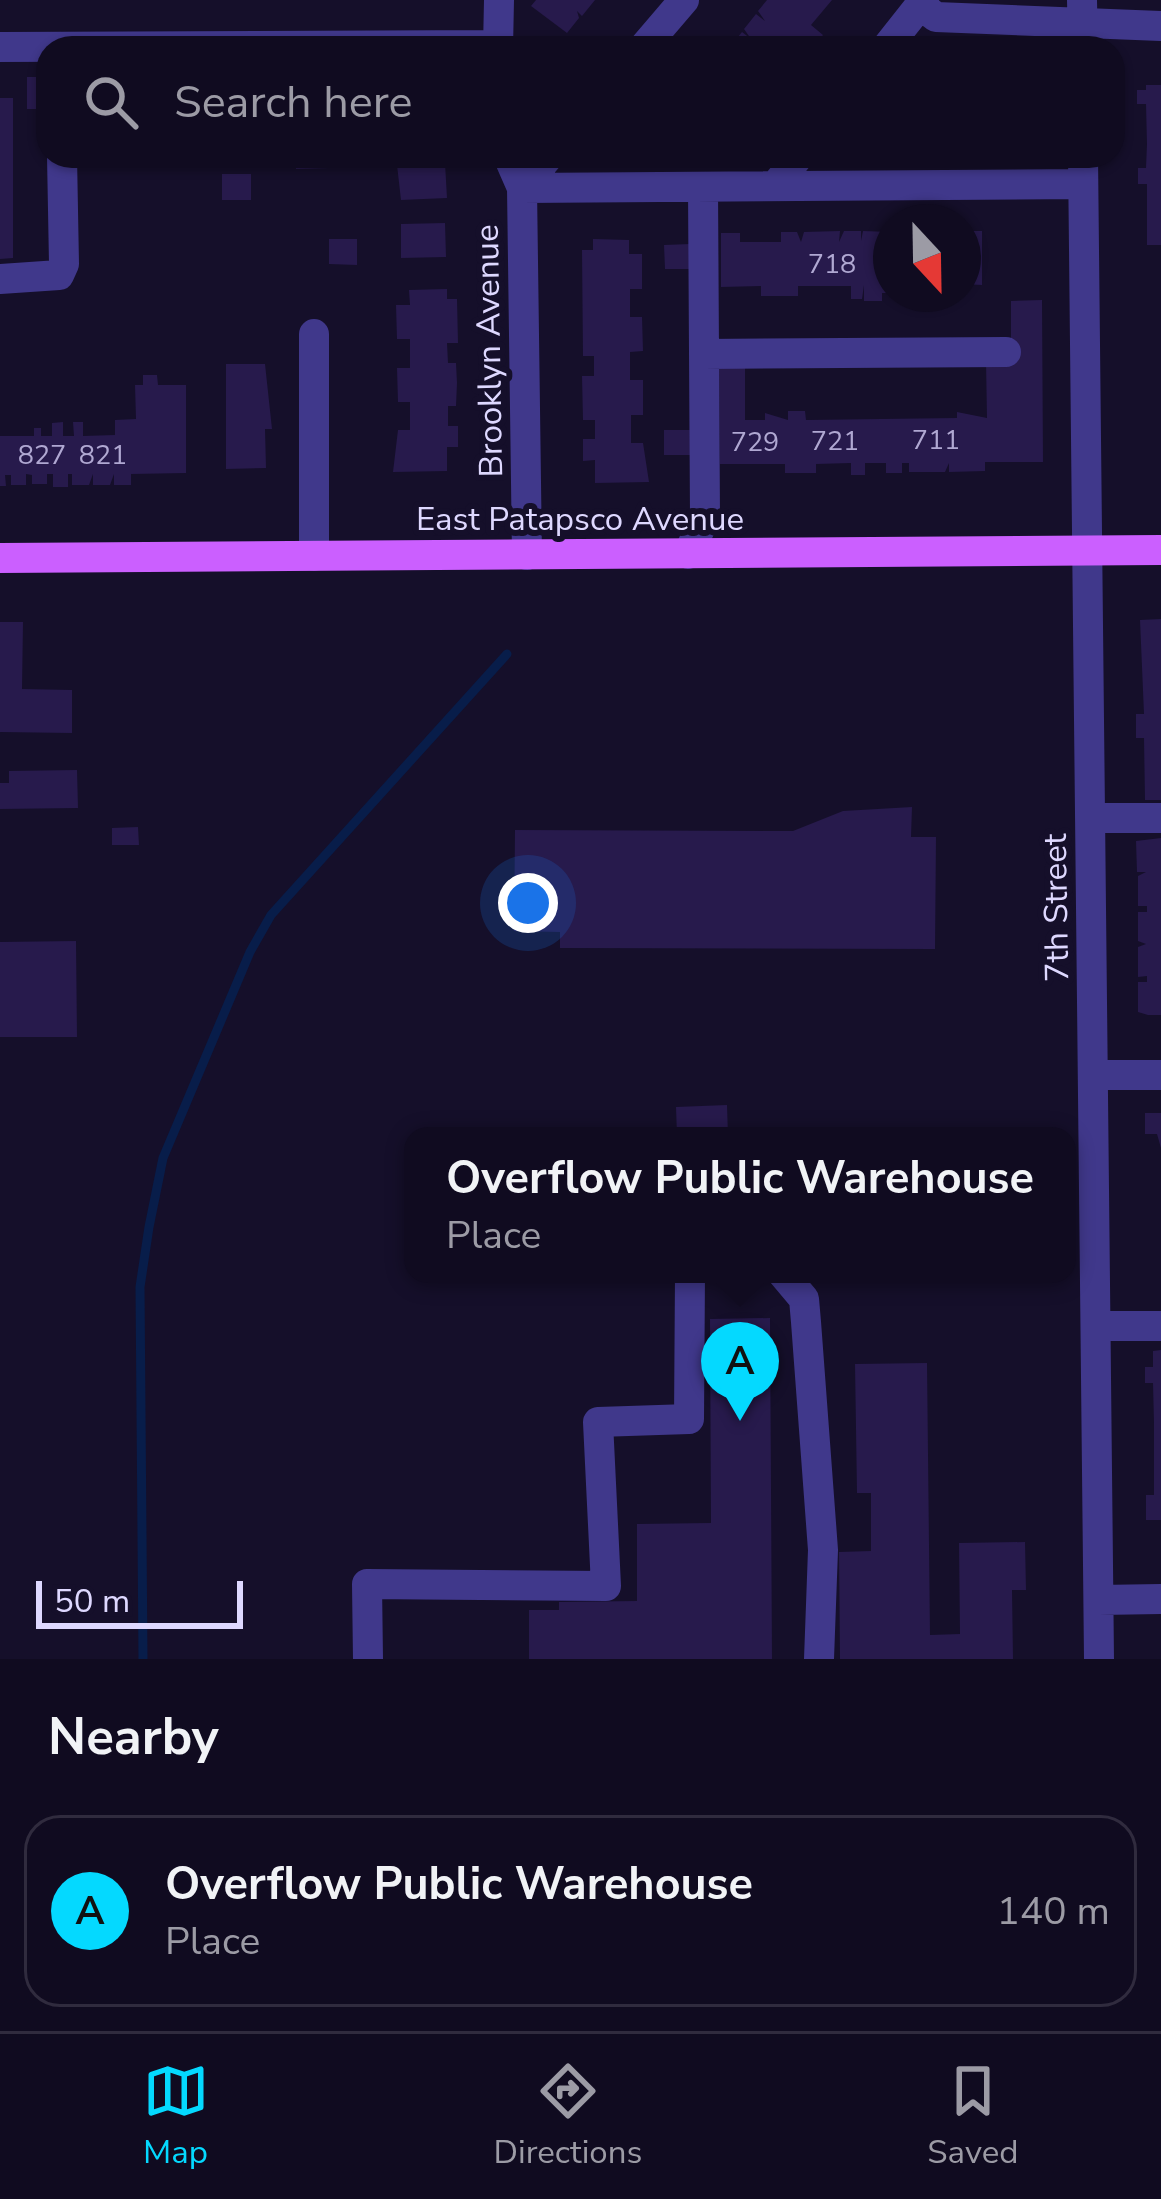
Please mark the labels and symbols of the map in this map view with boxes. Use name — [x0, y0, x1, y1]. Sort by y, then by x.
north arrow — [873, 204, 981, 312]
street label: Brooklyn Avenue — [465, 224, 514, 478]
house number: 718 — [808, 246, 856, 283]
house number: 711 — [912, 422, 960, 459]
house number: 721 — [811, 423, 859, 460]
house number: 729 — [731, 424, 779, 461]
house number: 827 — [18, 437, 66, 474]
house number: 821 — [79, 437, 127, 474]
street label: East Patapsco Avenue — [416, 497, 744, 542]
street label: 7th Street — [1033, 833, 1080, 983]
your location — [498, 873, 558, 933]
pin: A — [701, 1322, 779, 1421]
scale bar — [36, 1575, 243, 1628]

